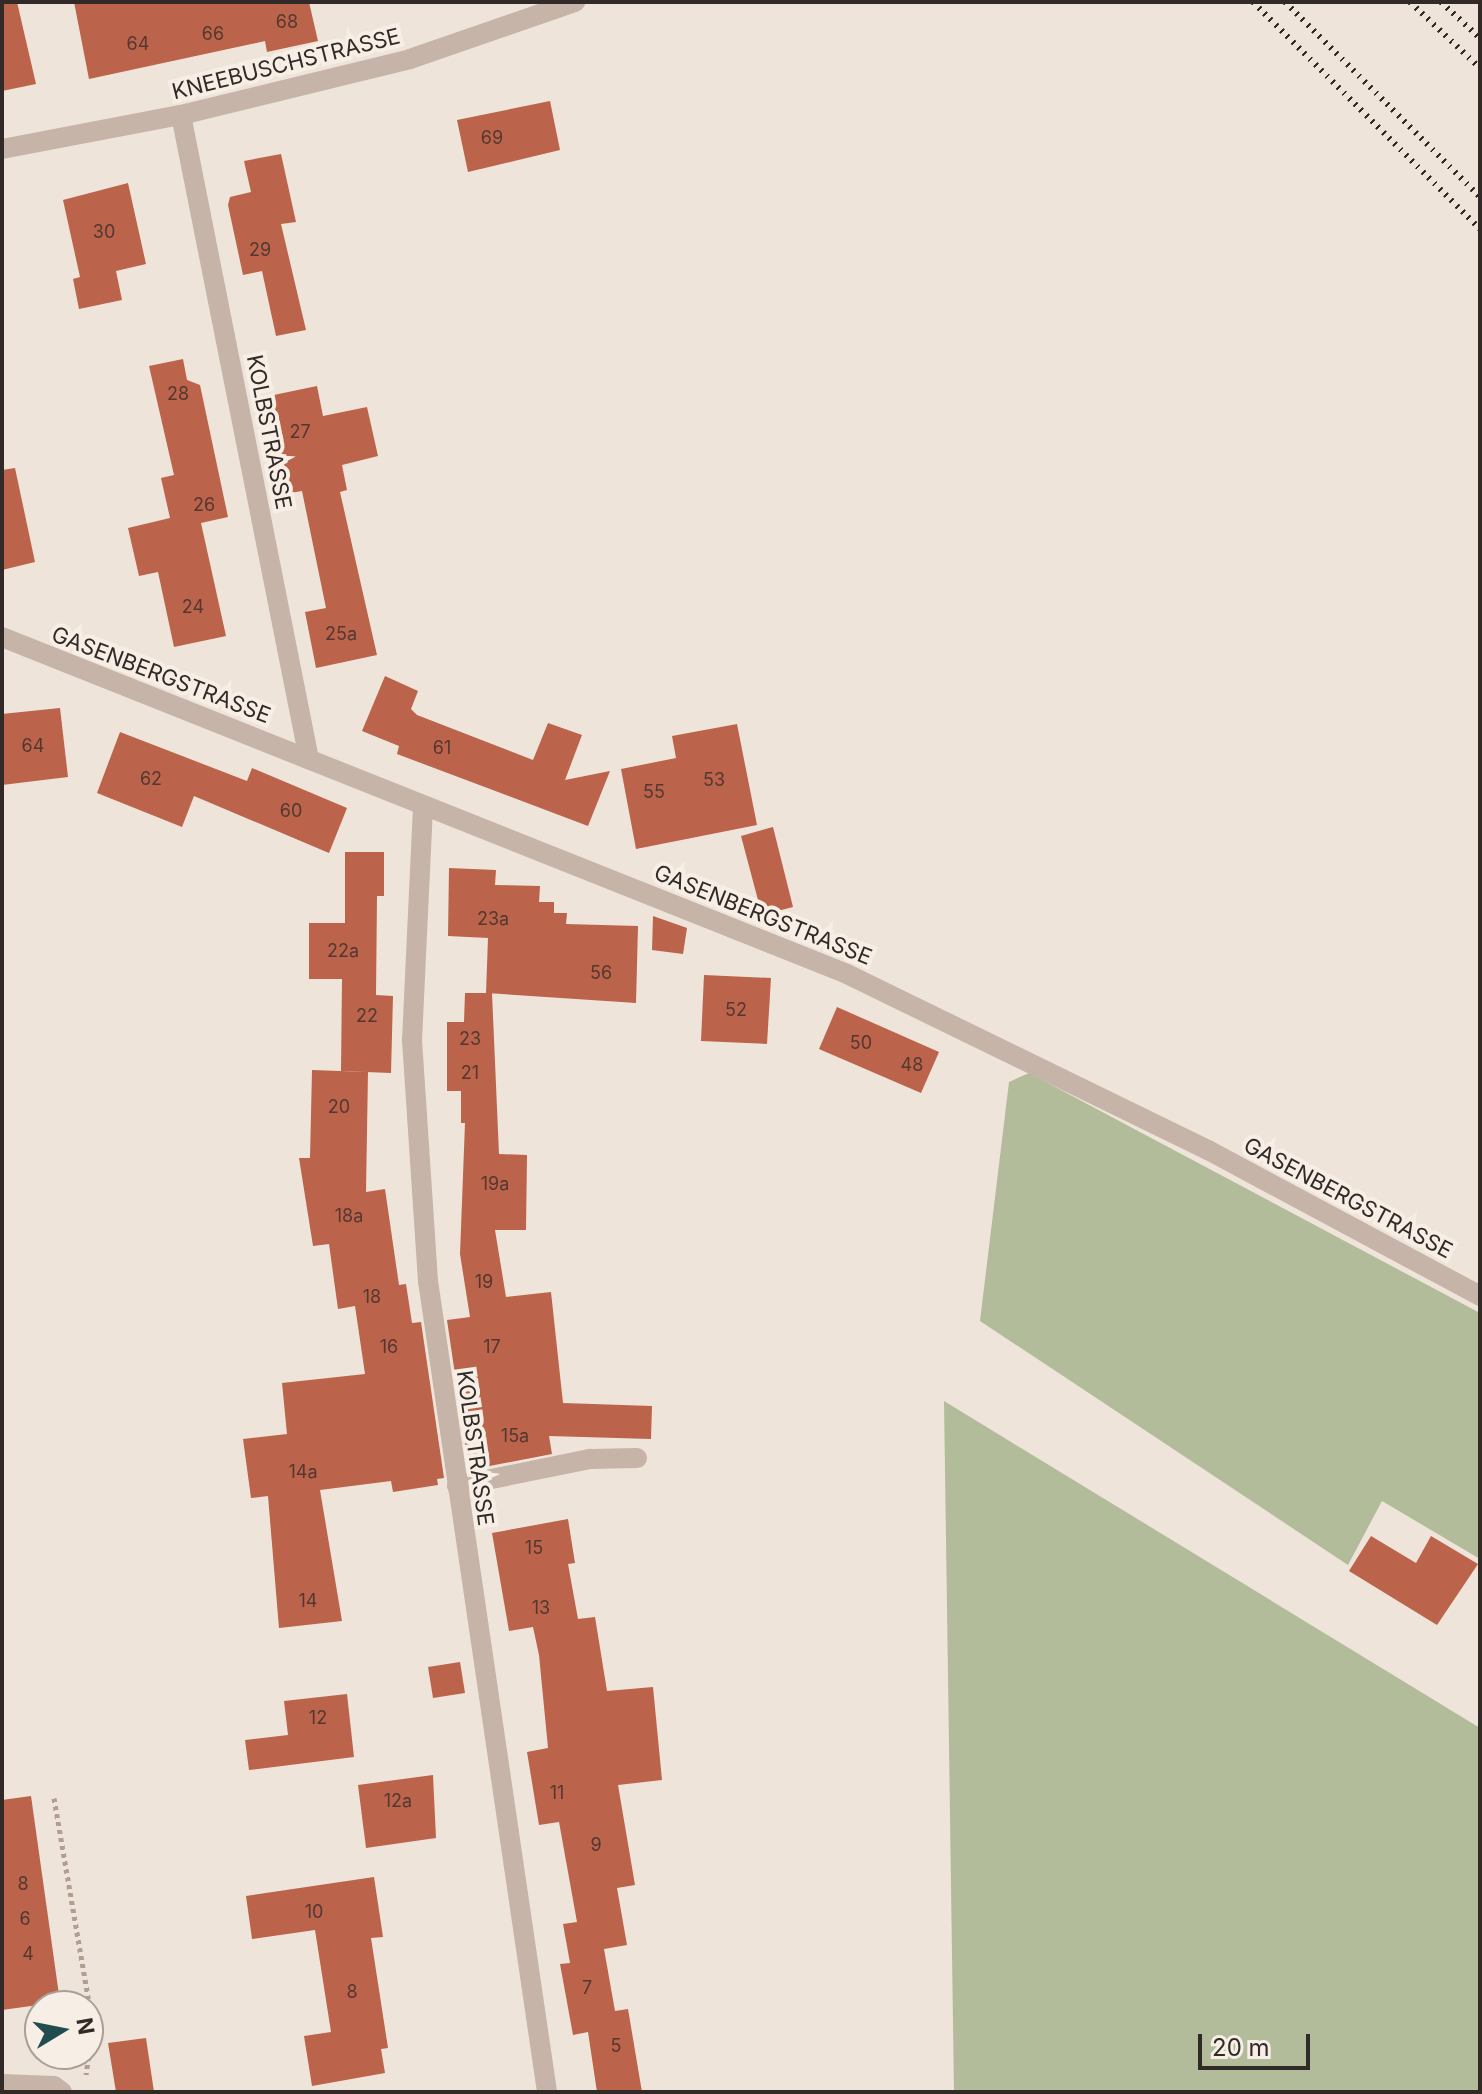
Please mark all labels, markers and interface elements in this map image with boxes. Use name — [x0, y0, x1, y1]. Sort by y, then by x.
house number: 68 — [276, 11, 298, 33]
street label: KNEEBUSCHSTRASSE — [169, 23, 403, 105]
house number: 66 — [202, 23, 224, 45]
house number: 64 — [127, 33, 149, 55]
house number: 69 — [481, 127, 503, 149]
house number: 30 — [93, 221, 115, 243]
house number: 29 — [249, 239, 271, 261]
street label: KOLBSTRASSE — [241, 353, 297, 511]
house number: 28 — [167, 383, 189, 405]
house number: 27 — [289, 421, 311, 443]
house number: 26 — [193, 494, 215, 516]
house number: 24 — [182, 596, 204, 618]
street label: GASENBERGSTRASSE — [48, 621, 274, 729]
house number: 25a — [325, 623, 357, 645]
house number: 64 — [22, 735, 44, 757]
house number: 61 — [433, 737, 451, 759]
house number: 62 — [140, 768, 162, 790]
house number: 53 — [703, 769, 725, 791]
house number: 55 — [643, 781, 665, 803]
house number: 60 — [280, 800, 302, 822]
street label: GASENBERGSTRASSE — [650, 859, 876, 971]
house number: 23a — [477, 908, 509, 930]
house number: 22a — [327, 940, 359, 962]
house number: 56 — [590, 962, 612, 984]
house number: 52 — [725, 999, 747, 1021]
house number: 22 — [356, 1005, 378, 1027]
house number: 23 — [459, 1028, 481, 1050]
house number: 50 — [850, 1032, 872, 1054]
house number: 48 — [901, 1054, 923, 1076]
house number: 21 — [461, 1062, 479, 1084]
house number: 20 — [328, 1096, 350, 1118]
street label: GASENBERGSTRASSE — [1239, 1132, 1457, 1264]
house number: 19a — [481, 1173, 509, 1195]
house number: 18a — [335, 1205, 363, 1227]
house number: 19 — [475, 1271, 493, 1293]
house number: 18 — [363, 1286, 381, 1308]
house number: 16 — [380, 1336, 398, 1358]
house number: 17 — [483, 1336, 501, 1358]
street label: KOLBSTRASSE — [451, 1369, 499, 1527]
house number: 15a — [501, 1425, 529, 1447]
house number: 14a — [288, 1461, 318, 1483]
house number: 15 — [525, 1537, 543, 1559]
house number: 14 — [299, 1590, 317, 1612]
house number: 13 — [532, 1597, 550, 1619]
house number: 12 — [309, 1707, 327, 1729]
house number: 11 — [550, 1782, 564, 1804]
house number: 12a — [384, 1790, 412, 1812]
house number: 9 — [590, 1834, 602, 1856]
house number: 8 — [17, 1873, 29, 1895]
house number: 10 — [305, 1901, 323, 1923]
house number: 6 — [19, 1908, 31, 1930]
house number: 4 — [22, 1943, 34, 1965]
house number: 7 — [582, 1977, 592, 1999]
house number: 8 — [346, 1981, 358, 2003]
north arrow — [24, 1990, 104, 2070]
text: N — [71, 2016, 100, 2037]
scale bar — [1202, 2018, 1314, 2068]
text: 20 m — [1212, 2033, 1270, 2062]
house number: 5 — [611, 2035, 621, 2057]

